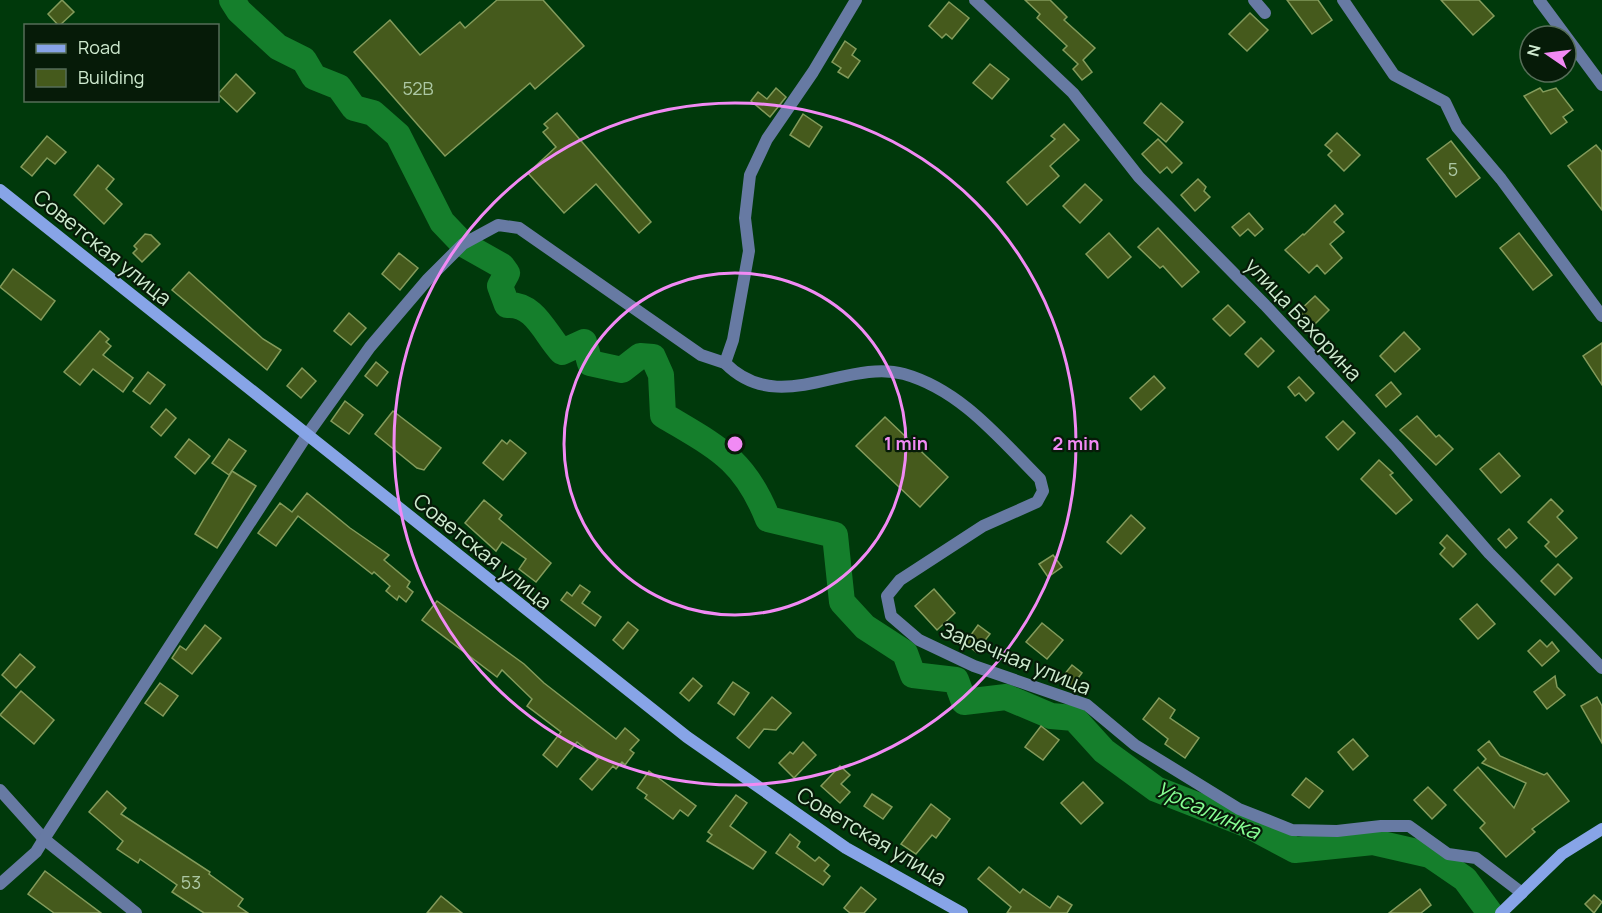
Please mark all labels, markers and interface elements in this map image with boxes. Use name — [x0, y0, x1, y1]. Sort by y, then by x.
legend — [24, 24, 219, 102]
north arrow — [1518, 24, 1578, 84]
text: Road — [78, 35, 121, 59]
text: N — [1521, 42, 1546, 59]
text: Building — [78, 65, 144, 89]
house number: 52В — [402, 76, 434, 100]
house number: 5 — [1448, 157, 1458, 181]
street label: Советская улица — [28, 183, 178, 311]
street label: улица Бахорина — [1239, 251, 1369, 387]
text: 1 min — [884, 431, 928, 455]
text: 2 min — [1053, 431, 1099, 455]
centre of rings — [725, 434, 745, 454]
street label: Советская улица — [408, 487, 558, 615]
street label: Заречная улица — [937, 615, 1095, 701]
water label: Урсалинка — [1151, 774, 1267, 847]
street label: Советская улица — [792, 780, 952, 892]
house number: 53 — [181, 870, 201, 894]

